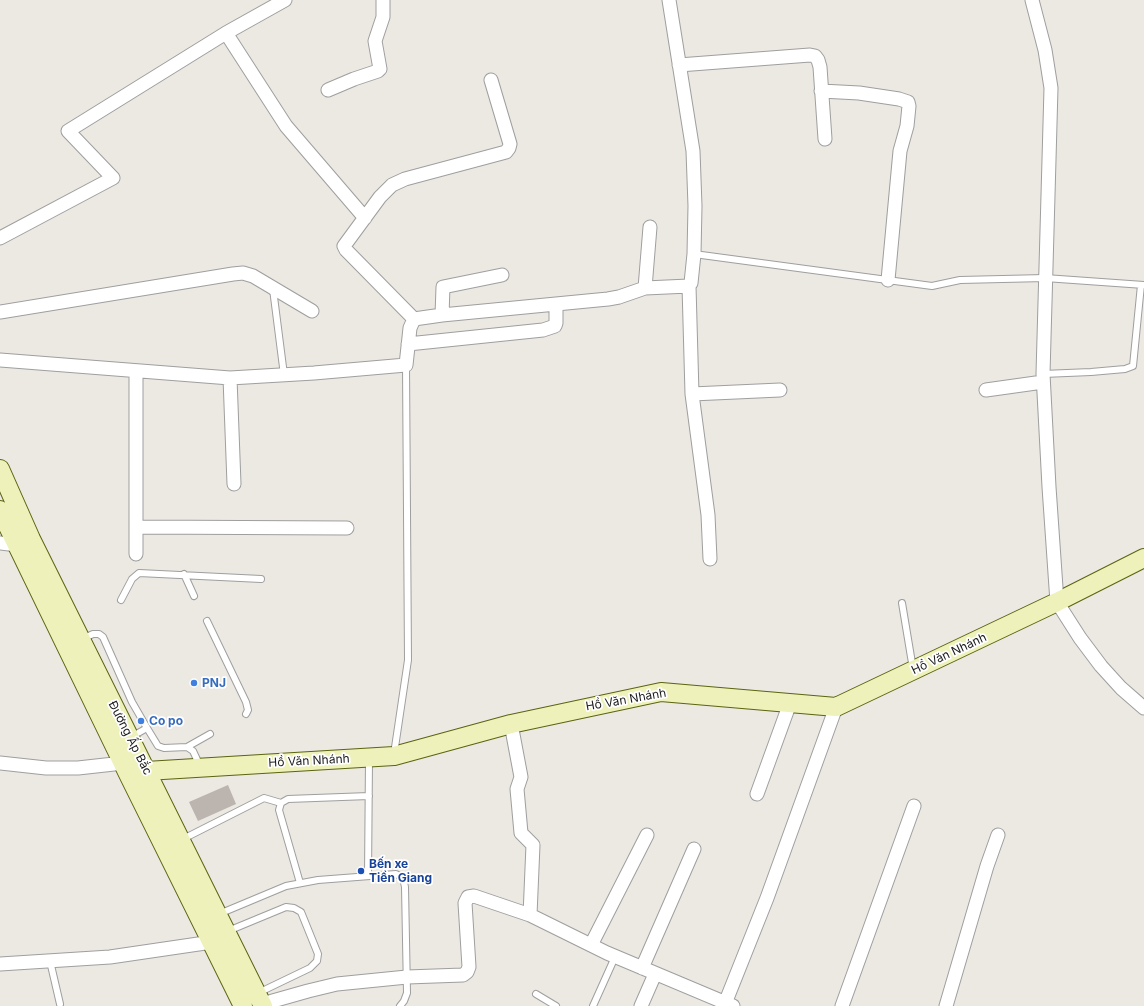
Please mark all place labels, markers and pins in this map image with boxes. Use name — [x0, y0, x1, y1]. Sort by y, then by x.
place label: PNJ — [202, 676, 226, 690]
marker: PNJ — [189, 678, 199, 688]
place label: Co po — [149, 714, 183, 728]
marker: Co po — [136, 716, 146, 726]
place label: Bến xe Tiền Giang — [369, 857, 432, 885]
marker: Bến xe Tiền Giang — [356, 866, 366, 876]

